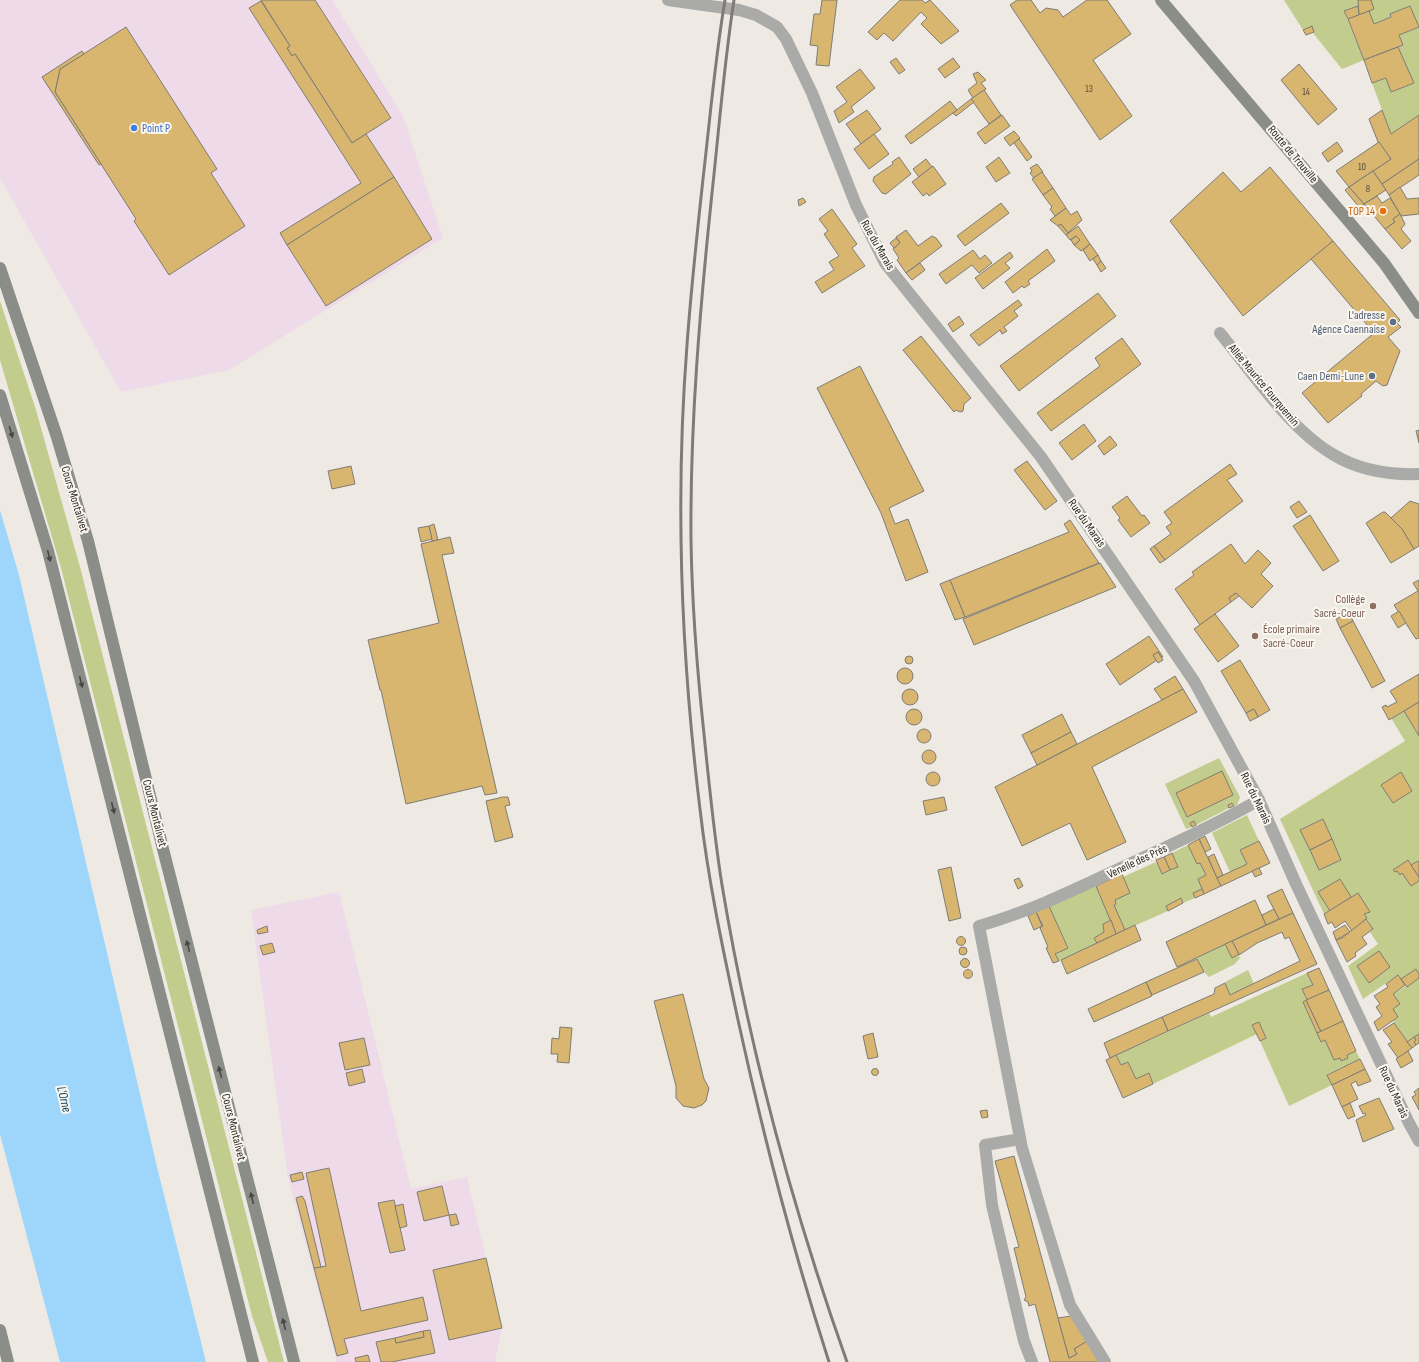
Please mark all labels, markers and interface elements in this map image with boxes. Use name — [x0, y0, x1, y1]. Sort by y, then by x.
house number: 13 — [1085, 83, 1093, 95]
house number: 14 — [1302, 86, 1310, 98]
place label: Point P — [142, 121, 170, 136]
street label: Route de Trouville — [1264, 122, 1321, 186]
marker: Point P — [129, 123, 139, 133]
house number: 10 — [1358, 161, 1366, 173]
house number: 8 — [1366, 183, 1370, 195]
place label: TOP 14 — [1348, 204, 1375, 219]
marker: TOP 14 — [1378, 206, 1388, 216]
street label: Rue du Marais — [857, 218, 898, 273]
place label: L'adresse Agence Caennaise — [1311, 308, 1385, 337]
marker: L'adresse Agence Caennaise — [1388, 317, 1398, 327]
street label: Allée Maurice Fourquemin — [1224, 340, 1302, 430]
place label: Caen Demi-Lune — [1297, 369, 1364, 384]
marker: Caen Demi-Lune — [1367, 371, 1377, 381]
one-way arrow — [8, 426, 14, 438]
street label: Cours Montalivet — [57, 464, 92, 534]
street label: Rue du Marais — [1065, 496, 1109, 550]
one-way arrow — [46, 550, 52, 562]
place label: Collège Sacré-Coeur — [1314, 592, 1366, 621]
marker: Collège Sacré-Coeur — [1368, 601, 1378, 611]
place label: École primaire Sacré-Coeur — [1263, 622, 1320, 651]
marker: École primaire Sacré-Coeur — [1250, 631, 1260, 641]
one-way arrow — [78, 677, 84, 689]
street label: Rue du Marais — [1237, 770, 1274, 826]
street label: Cours Montalivet — [139, 778, 170, 848]
one-way arrow — [110, 803, 116, 815]
street label: Venelle des Prés — [1105, 841, 1170, 882]
one-way arrow — [185, 940, 191, 952]
street label: Rue du Marais — [1375, 1064, 1412, 1120]
one-way arrow — [217, 1066, 223, 1078]
water label: L'Orne — [53, 1084, 75, 1114]
street label: Cours Montalivet — [218, 1092, 249, 1162]
one-way arrow — [249, 1192, 255, 1204]
one-way arrow — [281, 1318, 287, 1330]

